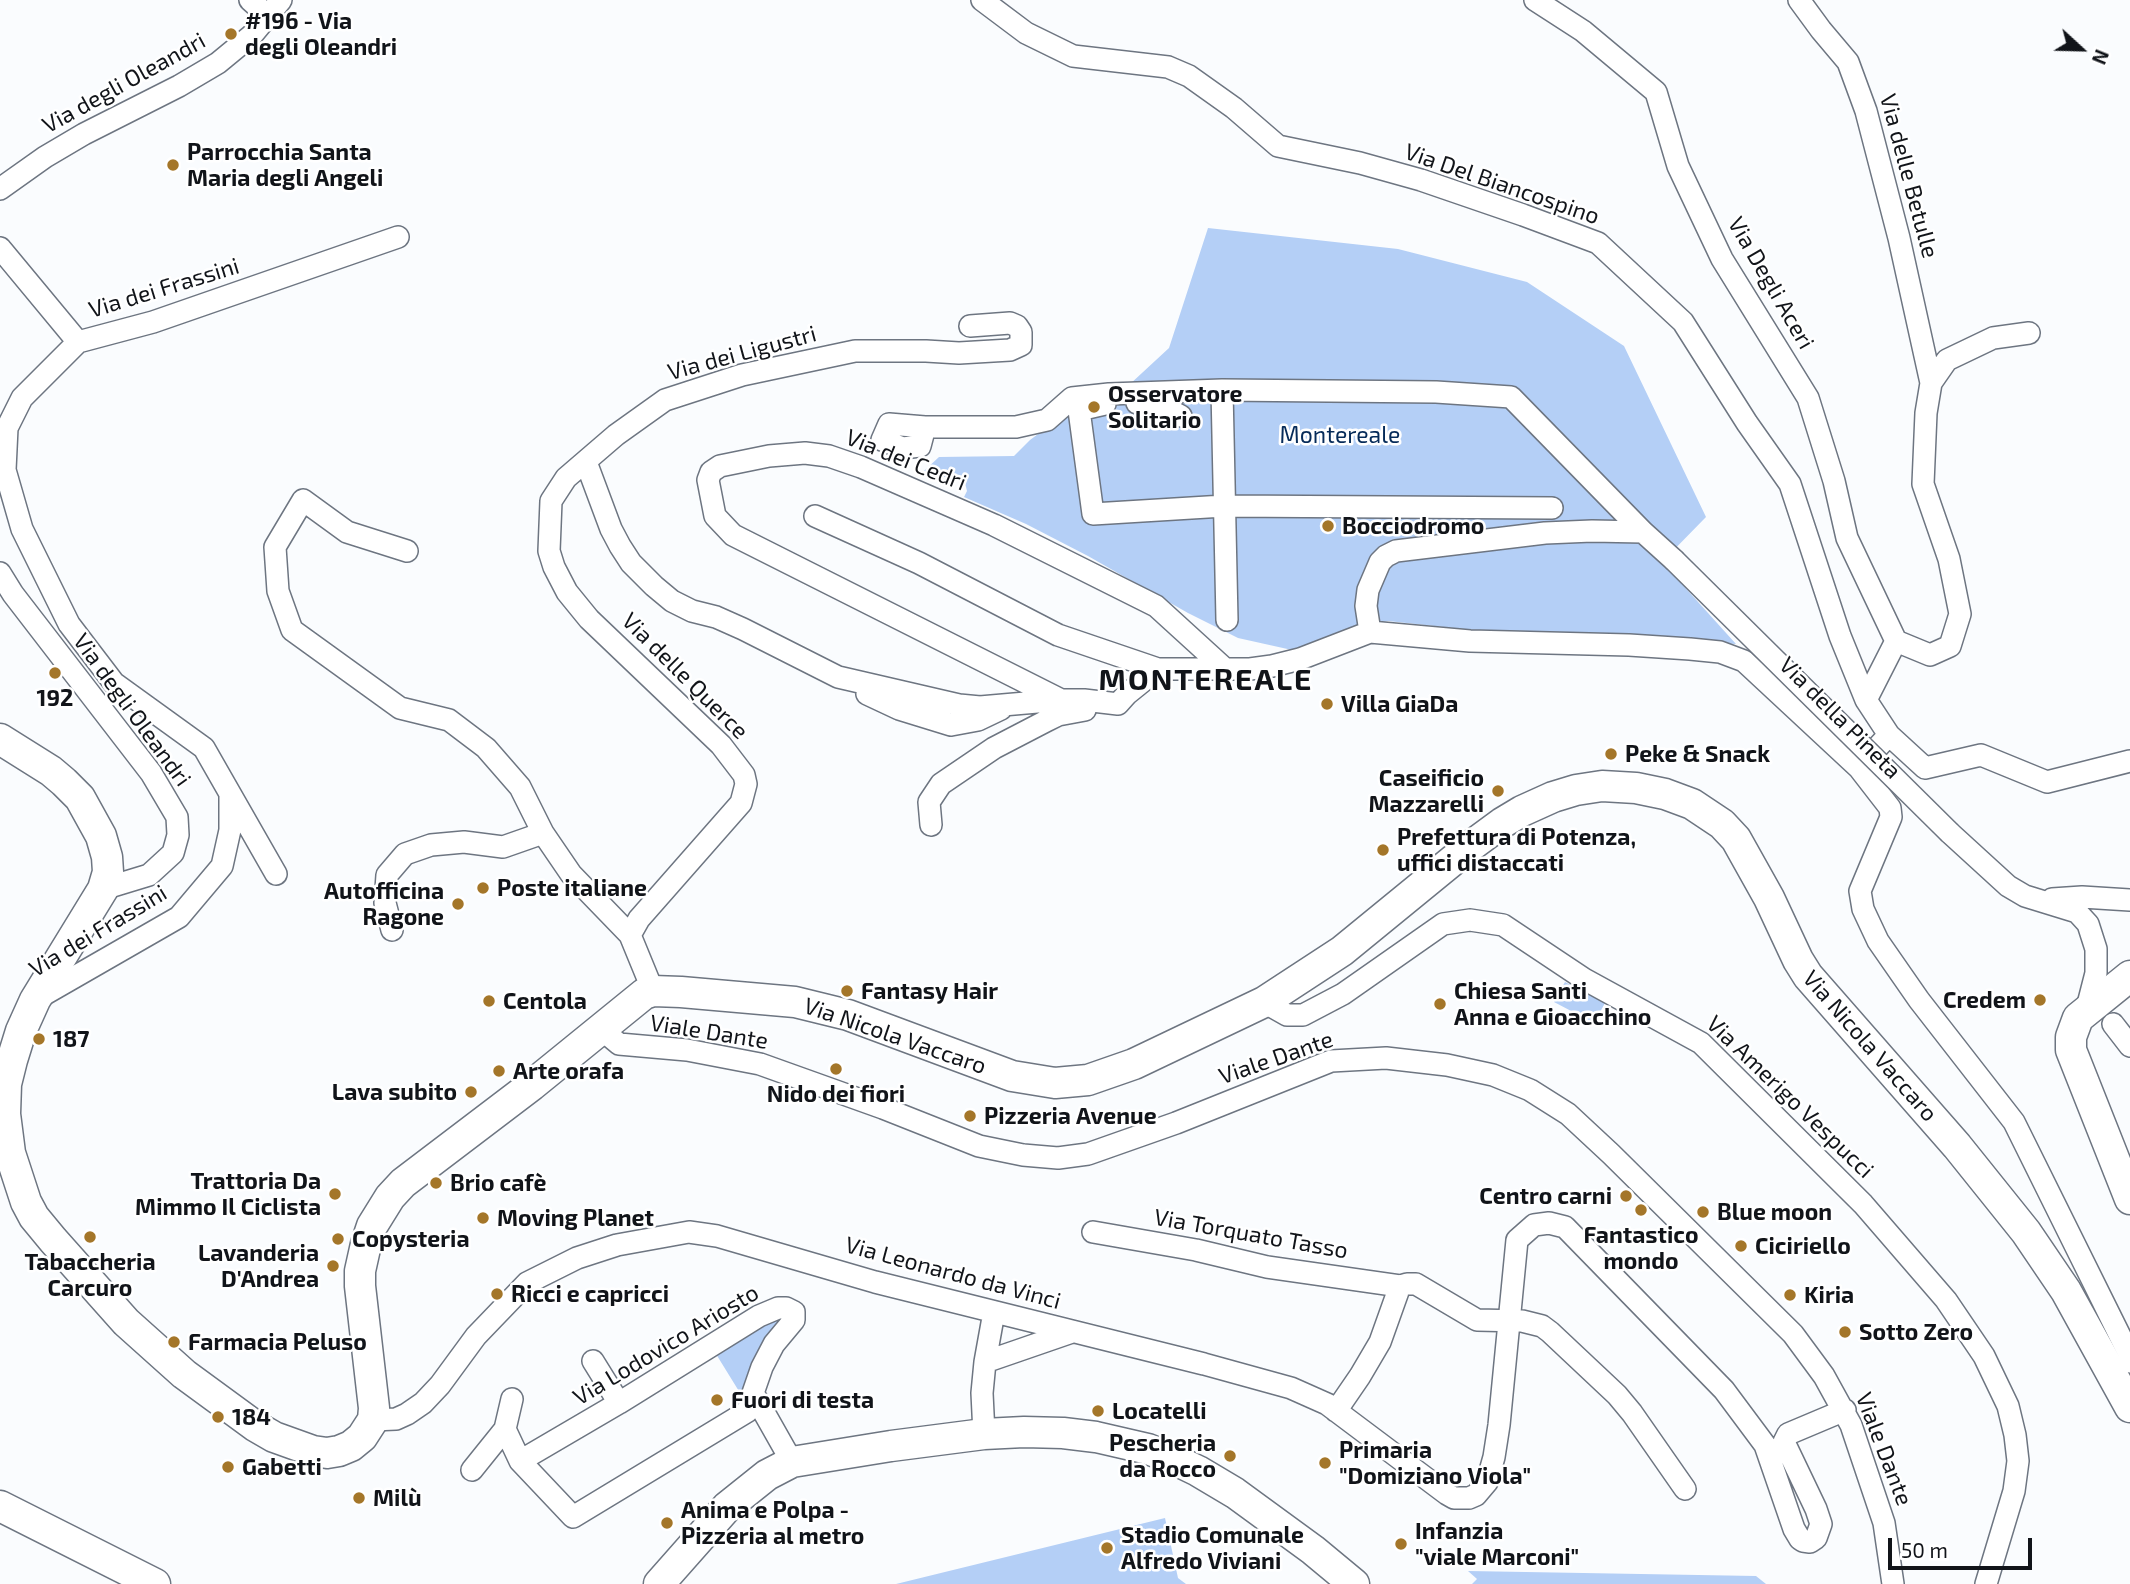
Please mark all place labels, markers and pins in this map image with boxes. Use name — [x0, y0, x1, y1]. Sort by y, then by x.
place label: #196 - Via degli Oleandri — [245, 7, 397, 61]
marker: #196 - Via degli Oleandri — [223, 26, 239, 42]
place label: Parrocchia Santa Maria degli Angeli — [187, 138, 383, 192]
marker: Parrocchia Santa Maria degli Angeli — [165, 157, 181, 173]
place label: Osservatore Solitario — [1108, 380, 1243, 434]
marker: Osservatore Solitario — [1086, 399, 1102, 415]
place label: Bocciodromo — [1342, 512, 1484, 540]
marker: Bocciodromo — [1320, 518, 1336, 534]
marker: 192 — [47, 665, 63, 681]
place label: 192 — [37, 684, 73, 712]
place label: Villa GiaDa — [1341, 690, 1458, 718]
marker: Villa GiaDa — [1319, 696, 1335, 712]
place label: Peke & Snack — [1625, 740, 1770, 768]
marker: Peke & Snack — [1603, 746, 1619, 762]
place label: Caseificio Mazzarelli — [1369, 764, 1484, 818]
marker: Caseificio Mazzarelli — [1490, 783, 1506, 799]
place label: Prefettura di Potenza, uffici distaccati — [1397, 823, 1636, 877]
marker: Prefettura di Potenza, uffici distaccati — [1375, 842, 1391, 858]
place label: Poste italiane — [497, 874, 647, 902]
place label: Autofficina Ragone — [324, 877, 444, 931]
marker: Poste italiane — [475, 880, 491, 896]
marker: Autofficina Ragone — [450, 896, 466, 912]
place label: Fantasy Hair — [861, 977, 998, 1005]
place label: Chiesa Santi Anna e Gioacchino — [1454, 977, 1651, 1031]
marker: Fantasy Hair — [839, 983, 855, 999]
place label: Credem — [1943, 986, 2026, 1014]
place label: Centola — [503, 987, 587, 1015]
marker: Credem — [2032, 992, 2048, 1008]
marker: Centola — [481, 993, 497, 1009]
marker: Chiesa Santi Anna e Gioacchino — [1432, 996, 1448, 1012]
place label: 187 — [53, 1025, 89, 1053]
marker: 187 — [31, 1031, 47, 1047]
place label: Arte orafa — [513, 1057, 624, 1085]
marker: Nido dei fiori — [828, 1061, 844, 1077]
marker: Arte orafa — [491, 1063, 507, 1079]
place label: Lava subito — [332, 1078, 457, 1106]
place label: Nido dei fiori — [767, 1080, 905, 1108]
marker: Lava subito — [463, 1084, 479, 1100]
place label: Pizzeria Avenue — [984, 1102, 1157, 1130]
marker: Pizzeria Avenue — [962, 1108, 978, 1124]
place label: Trattoria Da Mimmo Il Ciclista — [135, 1167, 321, 1221]
place label: Brio cafè — [450, 1169, 546, 1197]
marker: Brio cafè — [428, 1175, 444, 1191]
place label: Centro carni — [1479, 1182, 1612, 1210]
marker: Trattoria Da Mimmo Il Ciclista — [327, 1186, 343, 1202]
marker: Centro carni — [1618, 1188, 1634, 1204]
place label: Blue moon — [1717, 1198, 1832, 1226]
marker: Fantastico mondo — [1633, 1202, 1649, 1218]
place label: Moving Planet — [497, 1204, 654, 1232]
marker: Blue moon — [1695, 1204, 1711, 1220]
marker: Moving Planet — [475, 1210, 491, 1226]
place label: Fantastico mondo — [1584, 1221, 1698, 1275]
place label: Copysteria — [352, 1225, 470, 1253]
marker: Tabaccheria Carcuro — [82, 1229, 98, 1245]
marker: Copysteria — [330, 1231, 346, 1247]
place label: Ciciriello — [1755, 1232, 1851, 1260]
marker: Ciciriello — [1733, 1238, 1749, 1254]
place label: Lavanderia D'Andrea — [198, 1239, 319, 1293]
place label: Tabaccheria Carcuro — [24, 1248, 156, 1302]
marker: Lavanderia D'Andrea — [325, 1258, 341, 1274]
place label: Ricci e capricci — [511, 1280, 669, 1308]
place label: Kiria — [1804, 1281, 1854, 1309]
marker: Ricci e capricci — [489, 1286, 505, 1302]
marker: Kiria — [1782, 1287, 1798, 1303]
place label: Sotto Zero — [1859, 1318, 1973, 1346]
marker: Sotto Zero — [1837, 1324, 1853, 1340]
place label: Farmacia Peluso — [188, 1328, 367, 1356]
marker: Farmacia Peluso — [166, 1334, 182, 1350]
place label: Fuori di testa — [731, 1386, 874, 1414]
marker: Fuori di testa — [709, 1392, 725, 1408]
place label: Locatelli — [1112, 1397, 1207, 1425]
place label: 184 — [232, 1403, 271, 1431]
marker: Locatelli — [1090, 1403, 1106, 1419]
marker: 184 — [210, 1409, 226, 1425]
place label: Pescheria da Rocco — [1109, 1429, 1216, 1483]
place label: Primaria "Domiziano Viola" — [1339, 1436, 1531, 1490]
marker: Pescheria da Rocco — [1222, 1448, 1238, 1464]
place label: Gabetti — [242, 1453, 322, 1481]
marker: Primaria "Domiziano Viola" — [1317, 1455, 1333, 1471]
marker: Gabetti — [220, 1459, 236, 1475]
place label: Milù — [373, 1484, 422, 1512]
marker: Milù — [351, 1490, 367, 1506]
place label: Anima e Polpa - Pizzeria al metro — [681, 1496, 864, 1550]
marker: Anima e Polpa - Pizzeria al metro — [659, 1515, 675, 1531]
place label: Infanzia "viale Marconi" — [1415, 1517, 1579, 1571]
place label: Stadio Comunale Alfredo Viviani — [1121, 1521, 1304, 1575]
marker: Infanzia "viale Marconi" — [1393, 1536, 1409, 1552]
marker: Stadio Comunale Alfredo Viviani — [1099, 1540, 1115, 1556]

